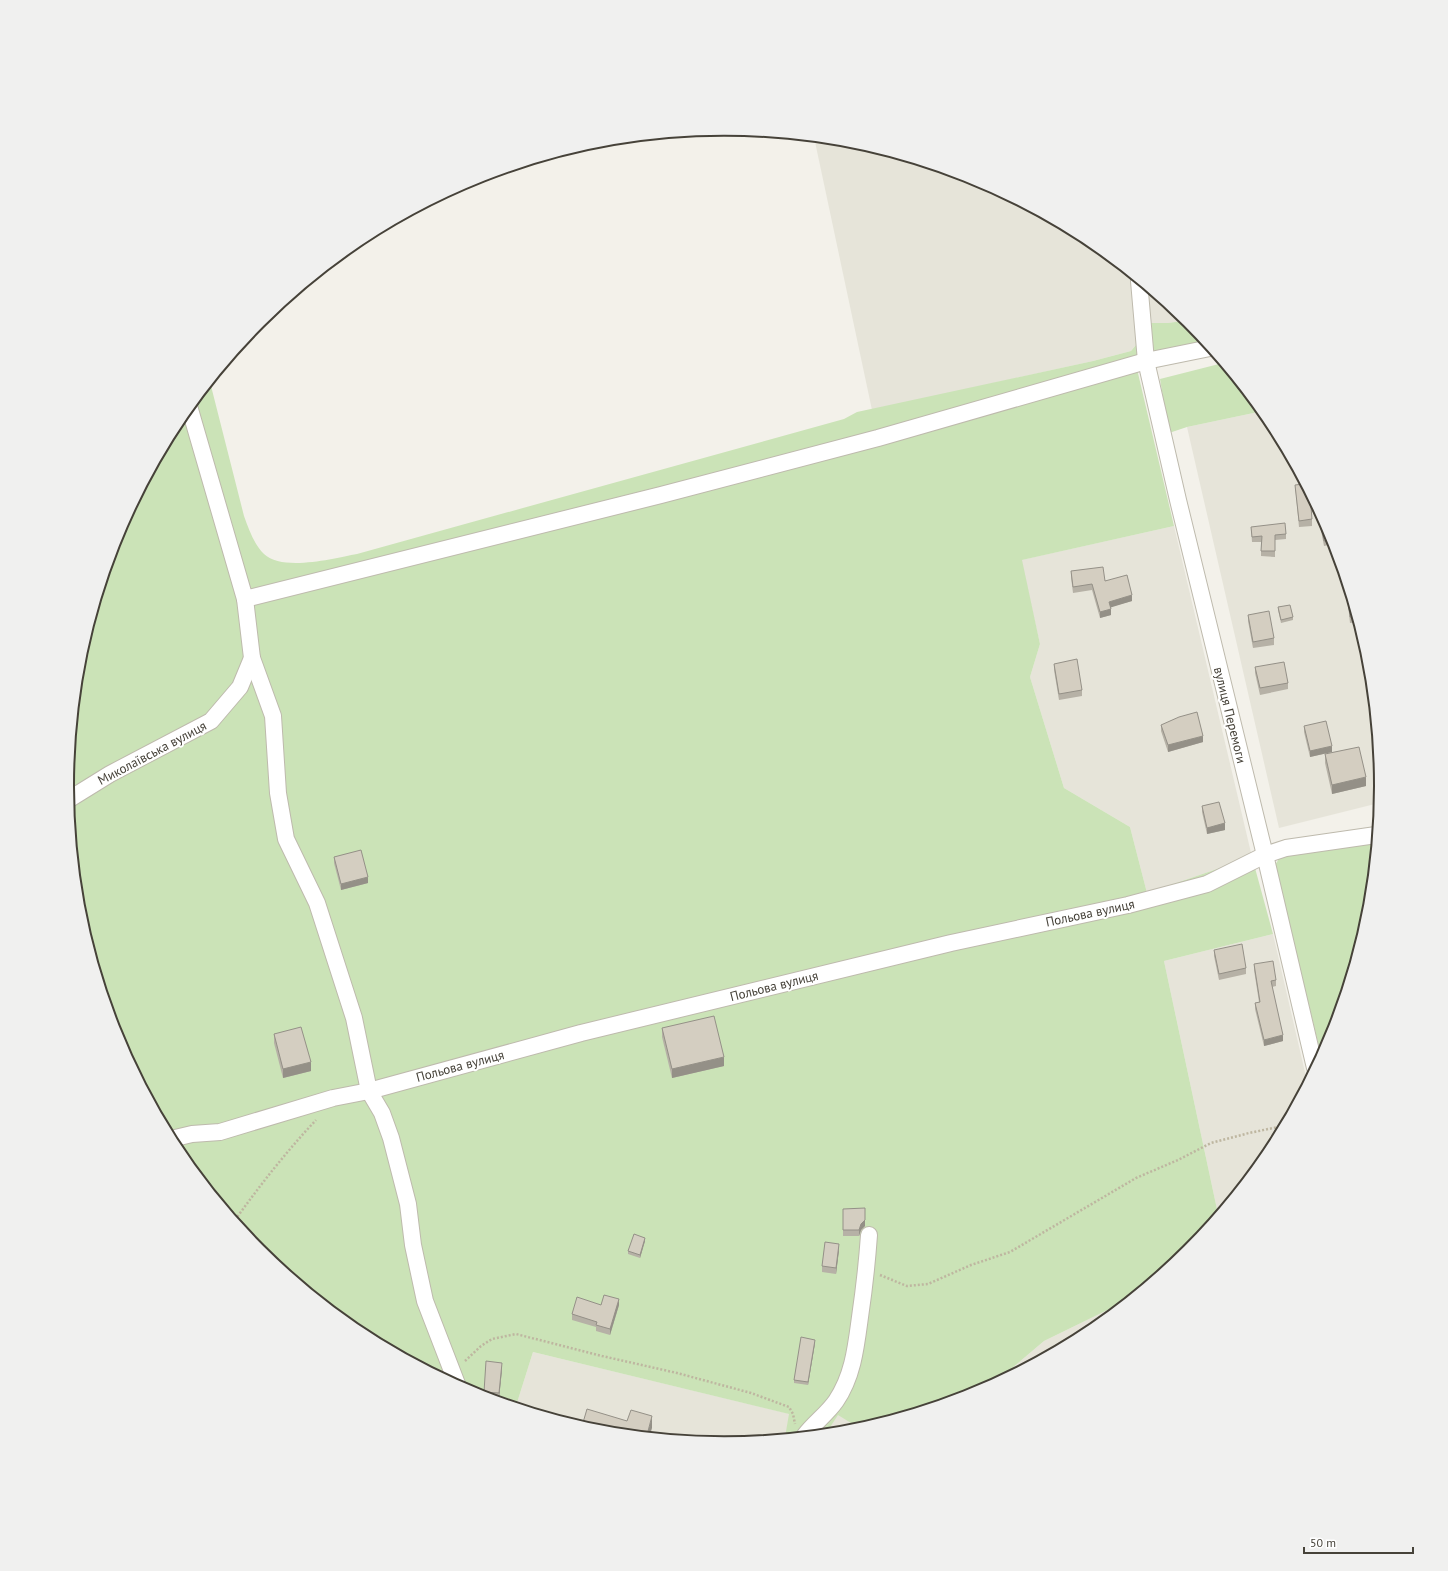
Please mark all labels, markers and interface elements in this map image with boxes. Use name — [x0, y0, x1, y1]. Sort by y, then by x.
street label: вулиця Перемоги — [1210, 665, 1250, 765]
street label: Миколаївська вулиця — [95, 717, 209, 789]
street label: Польова вулиця — [1044, 895, 1136, 931]
street label: Польова вулиця — [728, 967, 820, 1005]
street label: Польова вулиця — [414, 1046, 506, 1086]
scale bar — [1304, 1529, 1413, 1555]
text: 50 m — [1310, 1535, 1336, 1550]

